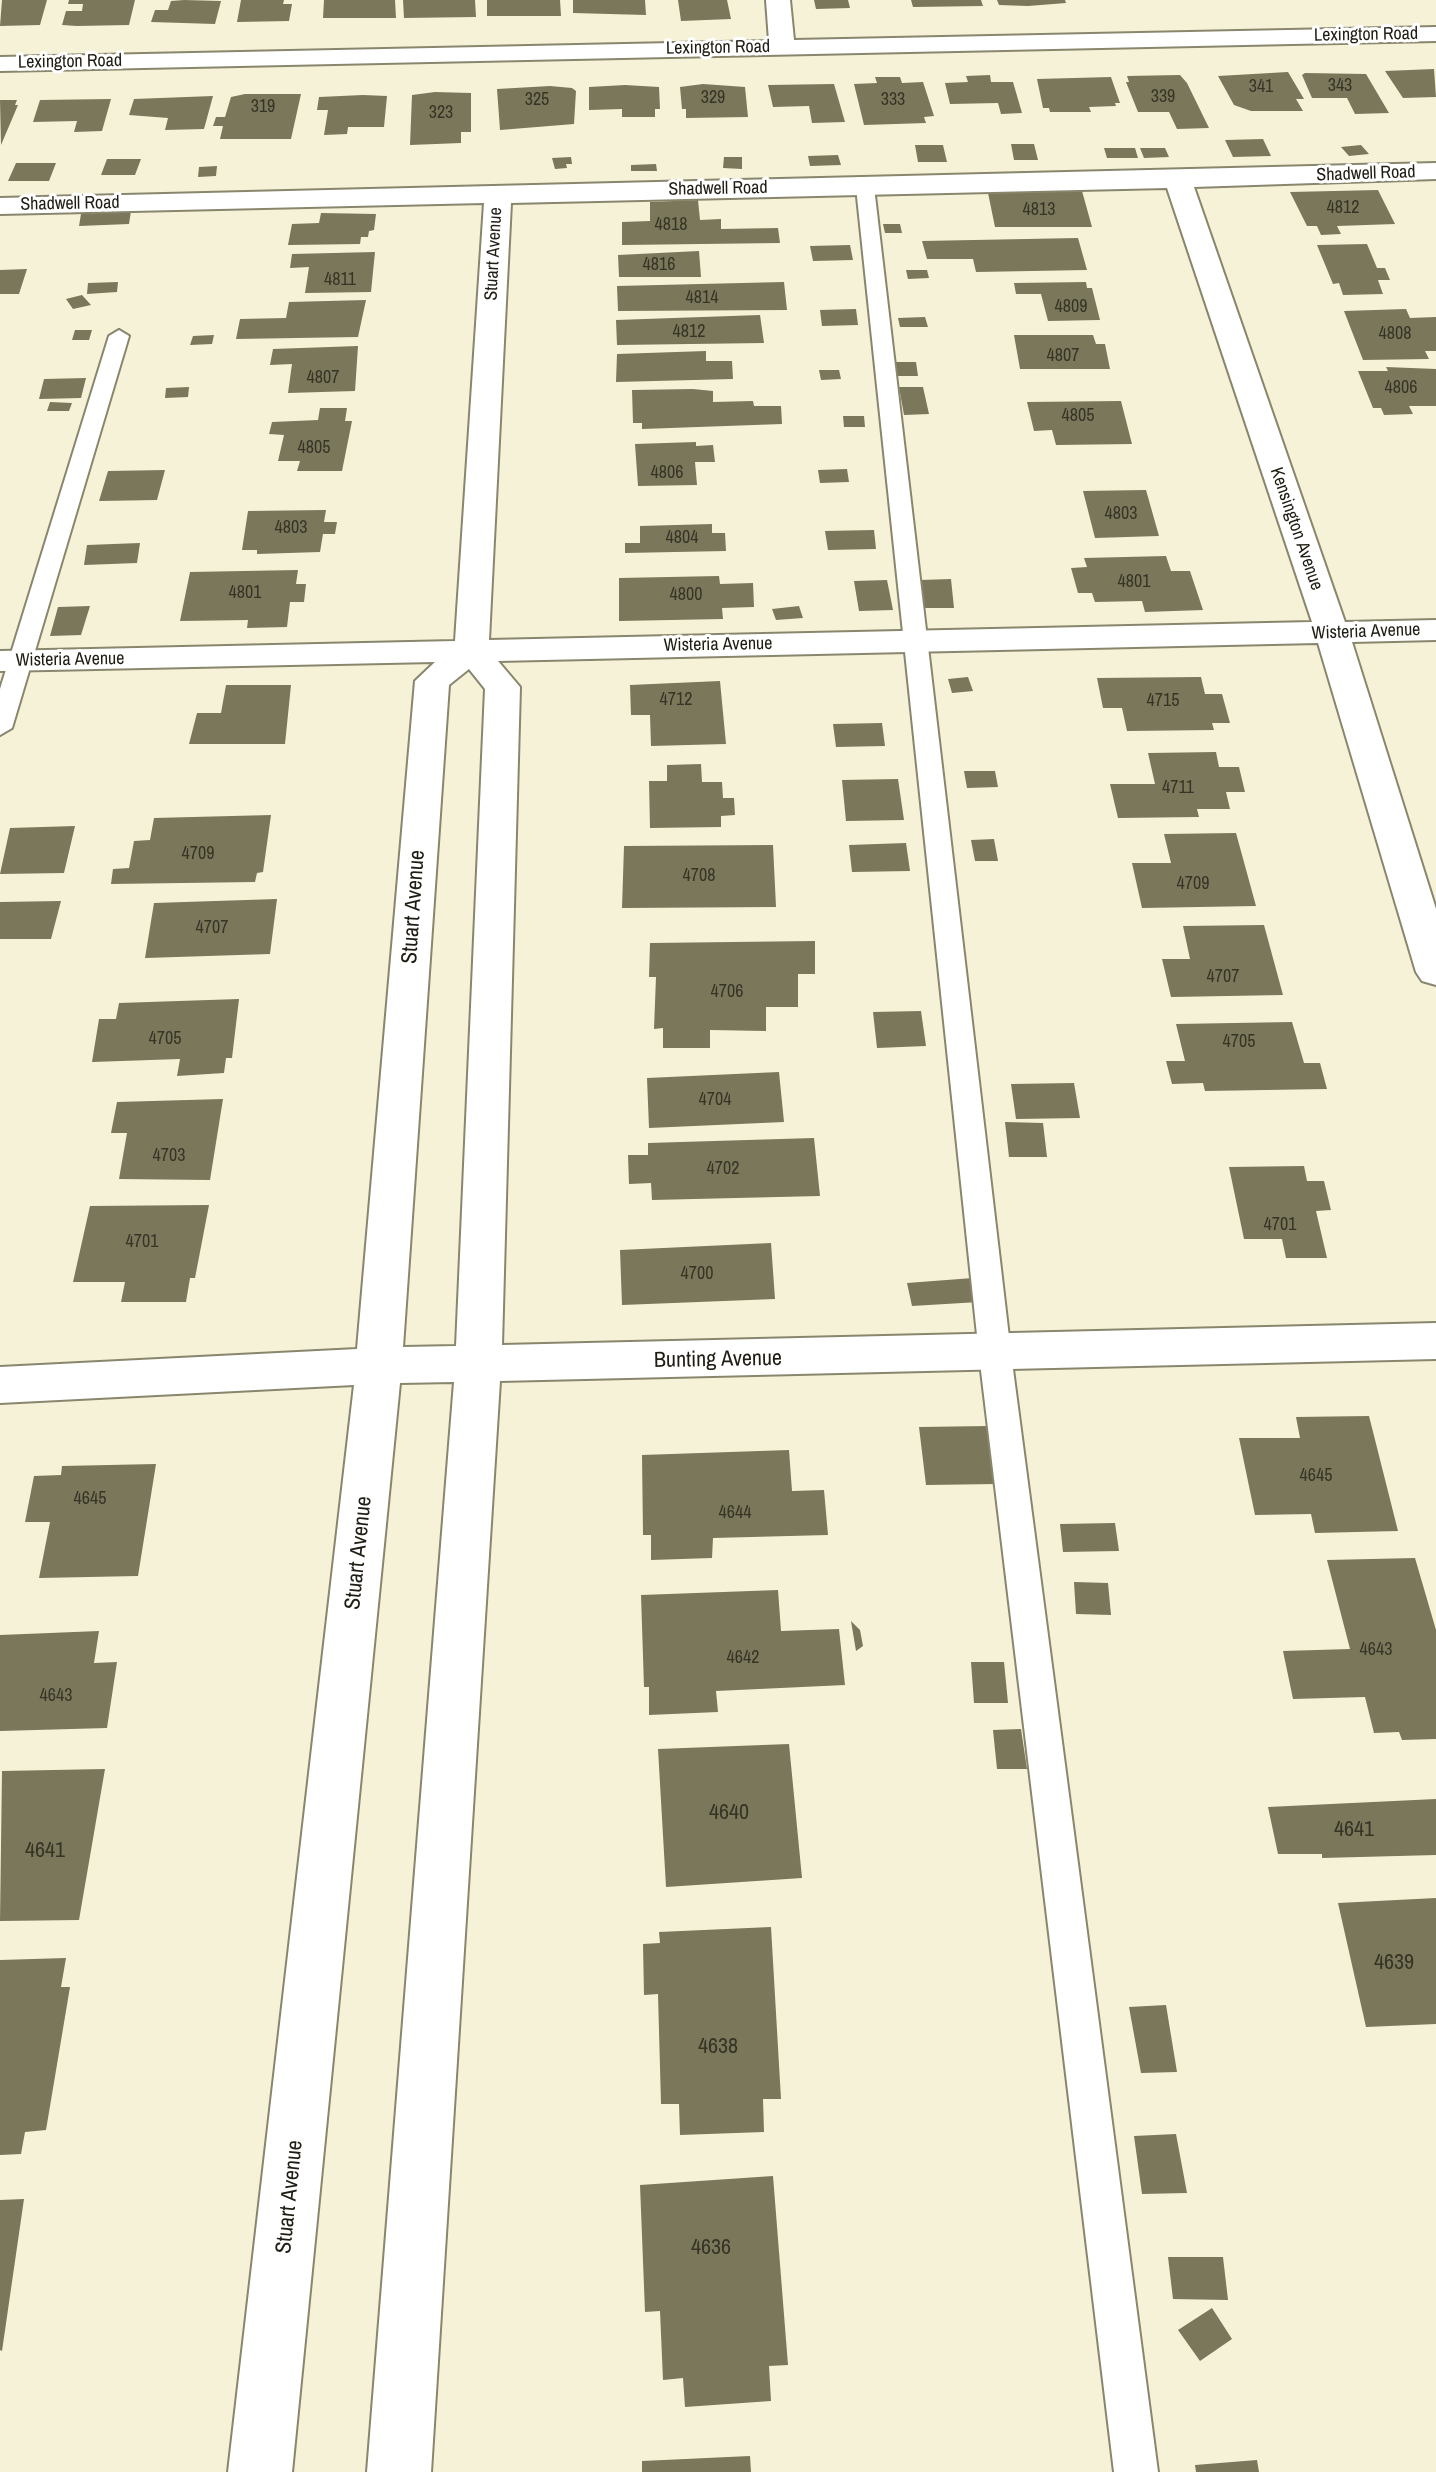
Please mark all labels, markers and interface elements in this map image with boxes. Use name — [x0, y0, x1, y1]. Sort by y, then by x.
street label: Lexington Road — [1314, 23, 1418, 47]
street label: Lexington Road — [666, 36, 770, 60]
street label: Lexington Road — [18, 50, 122, 74]
house number: 343 — [1328, 75, 1352, 97]
house number: 341 — [1249, 76, 1273, 98]
house number: 339 — [1151, 86, 1175, 108]
house number: 329 — [701, 87, 725, 109]
house number: 325 — [525, 89, 549, 111]
house number: 333 — [881, 89, 905, 111]
house number: 319 — [251, 96, 275, 118]
house number: 323 — [429, 102, 453, 124]
street label: Shadwell Road — [1316, 161, 1416, 187]
street label: Shadwell Road — [668, 177, 768, 201]
street label: Shadwell Road — [20, 192, 120, 216]
house number: 4812 — [1327, 197, 1359, 219]
house number: 4813 — [1023, 199, 1055, 221]
street label: Stuart Avenue — [481, 207, 507, 301]
house number: 4818 — [655, 214, 687, 236]
house number: 4816 — [643, 254, 675, 276]
house number: 4811 — [324, 269, 356, 291]
house number: 4814 — [686, 287, 718, 309]
house number: 4809 — [1055, 296, 1087, 318]
house number: 4812 — [673, 321, 705, 343]
house number: 4808 — [1379, 323, 1411, 345]
house number: 4807 — [1047, 345, 1079, 367]
house number: 4807 — [307, 367, 339, 389]
house number: 4806 — [1385, 377, 1417, 399]
house number: 4805 — [1062, 405, 1094, 427]
house number: 4805 — [298, 437, 330, 459]
house number: 4806 — [651, 462, 683, 484]
street label: Kensington Avenue — [1265, 465, 1327, 593]
house number: 4803 — [1105, 503, 1137, 525]
house number: 4803 — [275, 517, 307, 539]
house number: 4804 — [666, 527, 698, 549]
house number: 4801 — [1118, 571, 1150, 593]
house number: 4801 — [229, 582, 261, 604]
house number: 4800 — [670, 584, 702, 606]
street label: Wisteria Avenue — [1311, 619, 1421, 645]
street label: Wisteria Avenue — [663, 633, 773, 657]
street label: Wisteria Avenue — [15, 648, 125, 672]
house number: 4712 — [660, 689, 692, 711]
house number: 4715 — [1147, 690, 1179, 712]
house number: 4711 — [1162, 777, 1194, 799]
house number: 4709 — [182, 843, 214, 865]
street label: Stuart Avenue — [397, 849, 431, 965]
house number: 4708 — [683, 865, 715, 887]
house number: 4709 — [1177, 873, 1209, 895]
house number: 4707 — [196, 917, 228, 939]
house number: 4707 — [1207, 966, 1239, 988]
house number: 4706 — [711, 981, 743, 1003]
house number: 4705 — [149, 1028, 181, 1050]
house number: 4705 — [1223, 1031, 1255, 1053]
house number: 4704 — [699, 1089, 731, 1111]
house number: 4703 — [153, 1145, 185, 1167]
house number: 4702 — [707, 1158, 739, 1180]
house number: 4701 — [1264, 1214, 1296, 1236]
house number: 4701 — [126, 1231, 158, 1253]
house number: 4700 — [681, 1263, 713, 1285]
street label: Bunting Avenue — [654, 1346, 782, 1374]
house number: 4645 — [1300, 1465, 1332, 1487]
house number: 4645 — [74, 1488, 106, 1510]
street label: Stuart Avenue — [340, 1495, 378, 1611]
house number: 4644 — [719, 1502, 751, 1524]
house number: 4643 — [1360, 1639, 1392, 1661]
house number: 4642 — [727, 1647, 759, 1669]
house number: 4643 — [40, 1685, 72, 1707]
house number: 4640 — [709, 1800, 749, 1826]
house number: 4641 — [1334, 1817, 1374, 1843]
house number: 4641 — [25, 1838, 65, 1864]
house number: 4639 — [1374, 1950, 1414, 1976]
house number: 4638 — [698, 2034, 738, 2060]
street label: Stuart Avenue — [271, 2139, 309, 2255]
house number: 4636 — [691, 2235, 731, 2261]

